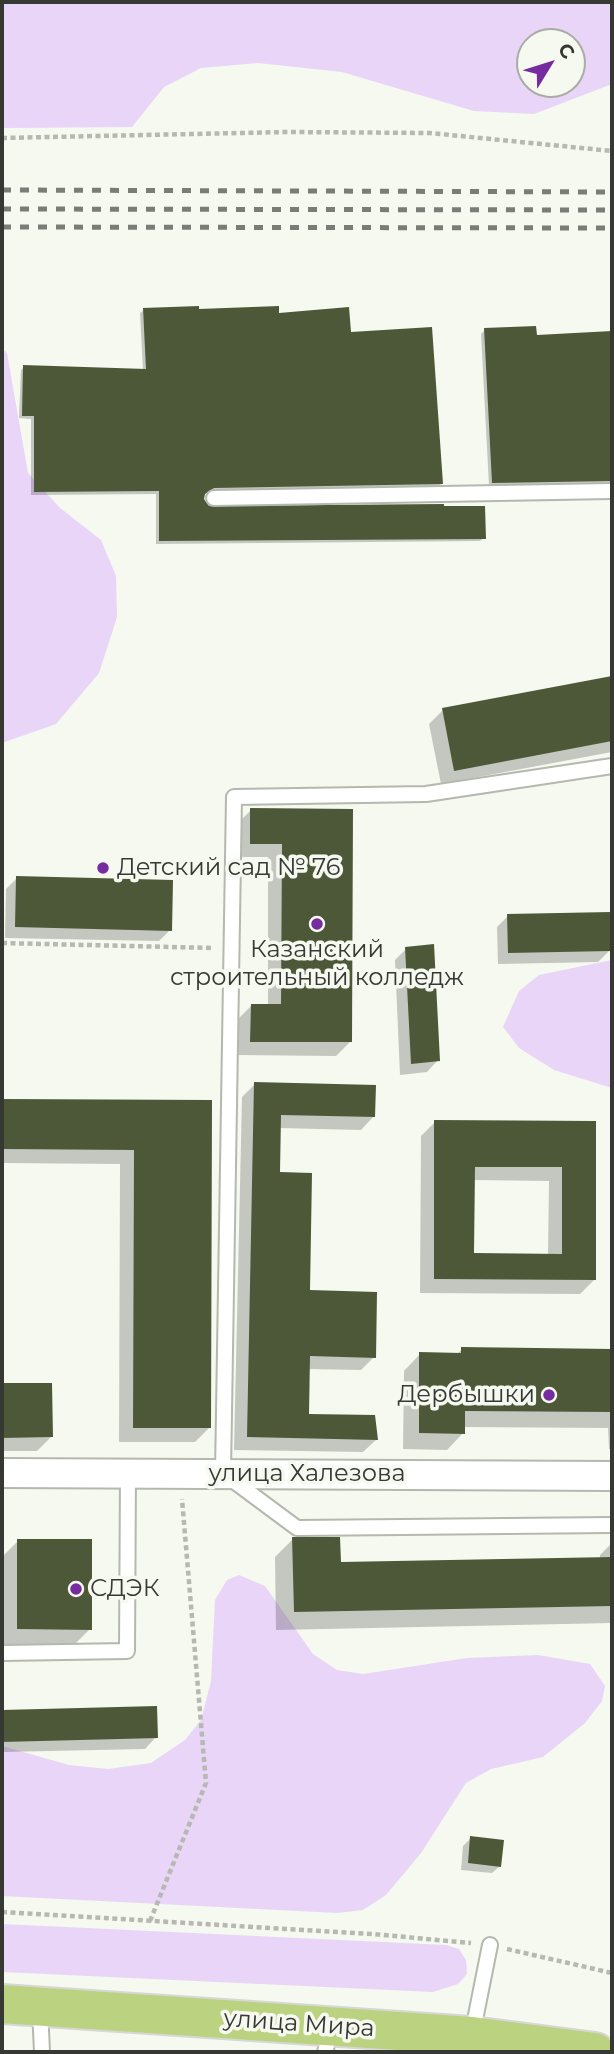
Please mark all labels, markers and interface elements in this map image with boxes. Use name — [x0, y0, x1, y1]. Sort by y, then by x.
north arrow — [516, 28, 586, 98]
text: С — [553, 38, 580, 64]
place label: Детский сад № 76 — [117, 854, 340, 882]
marker: Детский сад № 76 — [95, 860, 111, 876]
marker: Казанский строительный колледж — [309, 916, 325, 932]
place label: Казанский строительный колледж — [170, 936, 464, 992]
place label: Дербышки — [398, 1381, 535, 1409]
marker: Дербышки — [541, 1387, 557, 1403]
street label: улица Халезова — [208, 1460, 406, 1488]
place label: СДЭК — [90, 1575, 160, 1603]
marker: СДЭК — [68, 1581, 84, 1597]
street label: улица Мира — [223, 2004, 375, 2044]

